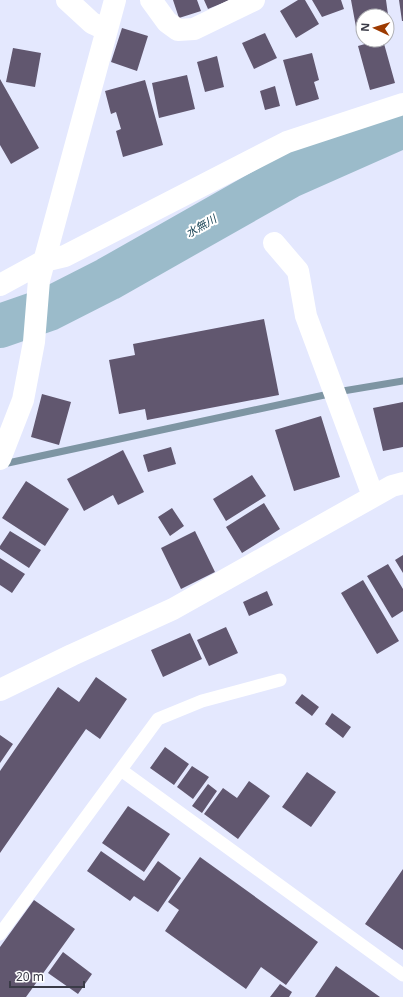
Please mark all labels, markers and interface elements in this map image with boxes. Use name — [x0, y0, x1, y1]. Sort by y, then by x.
north arrow — [355, 8, 395, 48]
text: N — [357, 22, 372, 32]
water label: 水無川 — [183, 210, 220, 240]
scale bar — [10, 963, 84, 989]
text: 20 m — [16, 968, 44, 985]

